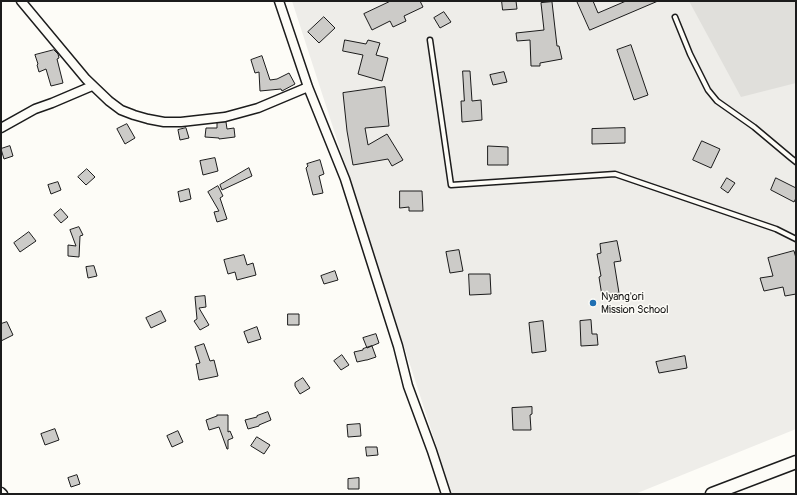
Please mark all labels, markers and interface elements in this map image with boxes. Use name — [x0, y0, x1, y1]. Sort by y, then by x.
place label: Nyang'ori Mission School — [601, 290, 669, 316]
marker: Nyang'ori Mission School — [588, 298, 598, 308]

